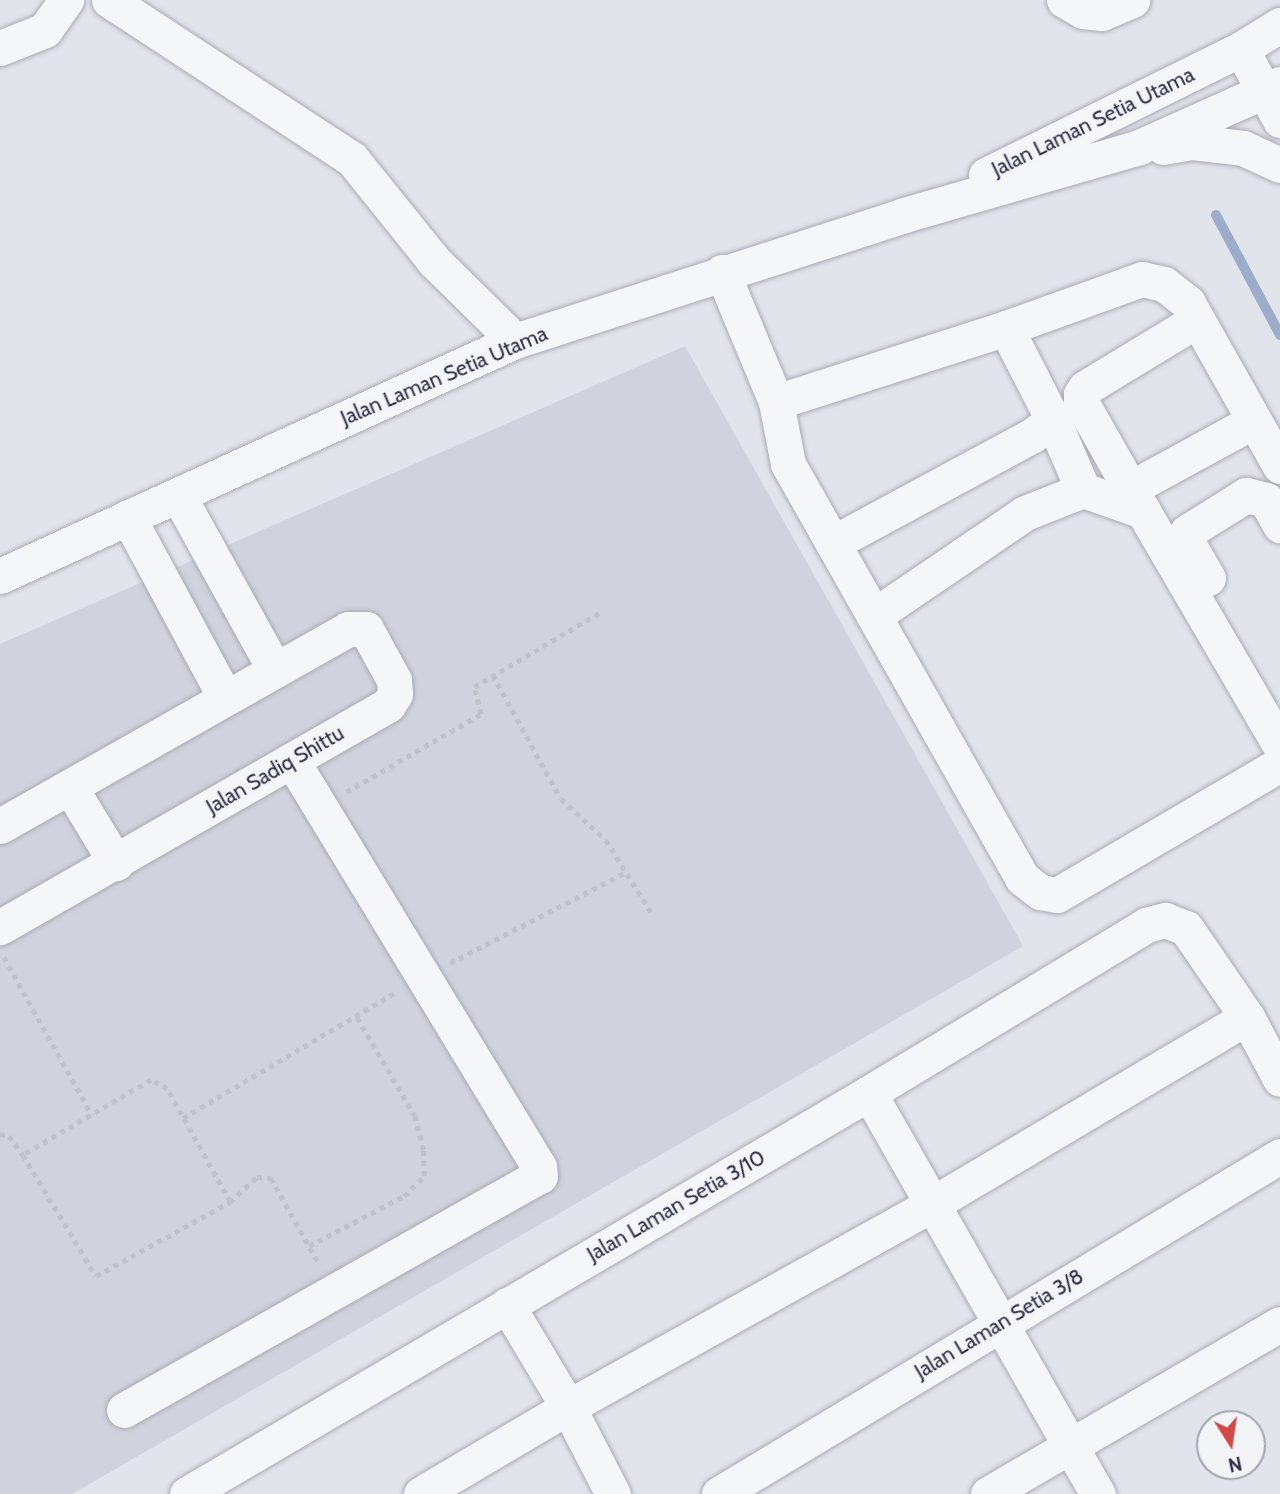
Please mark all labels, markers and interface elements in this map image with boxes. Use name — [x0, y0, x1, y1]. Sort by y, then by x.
street label: Jalan Laman Setia Utama — [988, 62, 1198, 182]
street label: Jalan Laman Setia Utama — [337, 321, 551, 431]
street label: Jalan Sadiq Shittu — [202, 720, 348, 820]
street label: Jalan Laman Setia 3/10 — [583, 1145, 769, 1267]
street label: Jalan Laman Setia 3/8 — [910, 1264, 1088, 1384]
north arrow — [1196, 1410, 1266, 1480]
text: N — [1226, 1451, 1244, 1477]

